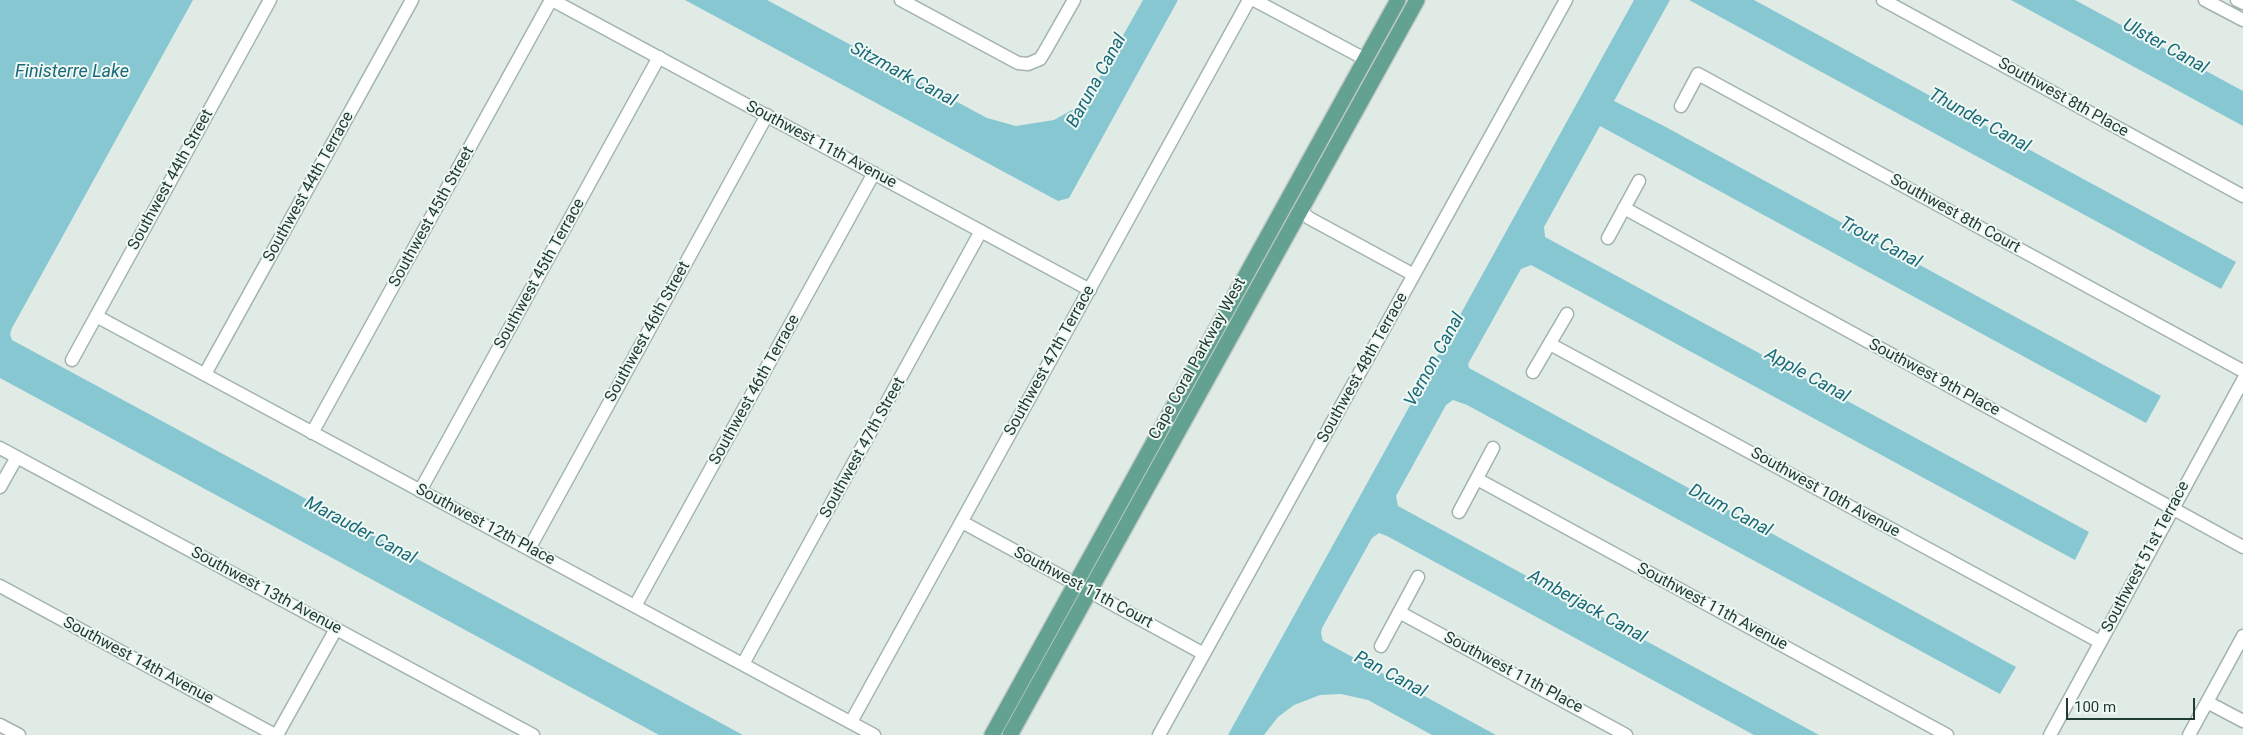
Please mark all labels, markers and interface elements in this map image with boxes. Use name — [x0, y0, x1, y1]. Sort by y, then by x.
water label: Ulster Canal — [2119, 15, 2211, 79]
water label: Baruna Canal — [1062, 30, 1132, 132]
water label: Sitzmark Canal — [846, 38, 960, 112]
street label: Southwest 8th Place — [1994, 54, 2132, 142]
water label: Finisterre Lake — [15, 61, 129, 83]
water label: Thunder Canal — [1924, 84, 2034, 158]
street label: Southwest 11th Avenue — [742, 97, 900, 193]
street label: Southwest 44th Street — [124, 106, 218, 254]
street label: Southwest 44th Terrace — [260, 109, 358, 265]
street label: Southwest 45th Street — [385, 143, 479, 291]
street label: Southwest 8th Court — [1887, 170, 2023, 258]
street label: Southwest 45th Terrace — [491, 196, 589, 352]
water label: Trout Canal — [1835, 212, 1925, 274]
street label: Southwest 46th Street — [601, 258, 695, 406]
street label: Cape Coral Parkway West — [1145, 275, 1251, 443]
street label: Southwest 47th Terrace — [1001, 283, 1099, 439]
street label: Southwest 48th Terrace — [1314, 290, 1412, 446]
water label: Vernon Canal — [1400, 309, 1470, 411]
street label: Southwest 46th Terrace — [706, 312, 804, 468]
street label: Southwest 9th Place — [1865, 335, 2003, 421]
water label: Apple Canal — [1761, 344, 1853, 408]
street label: Southwest 47th Street — [816, 374, 910, 522]
street label: Southwest 10th Avenue — [1747, 444, 1903, 542]
street label: Southwest 51st Terrace — [2098, 478, 2194, 636]
street label: Southwest 12th Place — [412, 480, 558, 570]
water label: Drum Canal — [1685, 480, 1775, 542]
water label: Marauder Canal — [301, 493, 419, 569]
street label: Southwest 13th Avenue — [187, 543, 345, 639]
street label: Southwest 11th Court — [1010, 543, 1156, 633]
street label: Southwest 11th Avenue — [1633, 559, 1791, 655]
water label: Amberjack Canal — [1524, 566, 1650, 648]
street label: Southwest 14th Avenue — [59, 613, 217, 709]
street label: Southwest 11th Place — [1440, 628, 1586, 718]
water label: Pan Canal — [1350, 647, 1430, 703]
scale bar — [2068, 688, 2197, 720]
text: 100 m — [2074, 698, 2116, 716]

